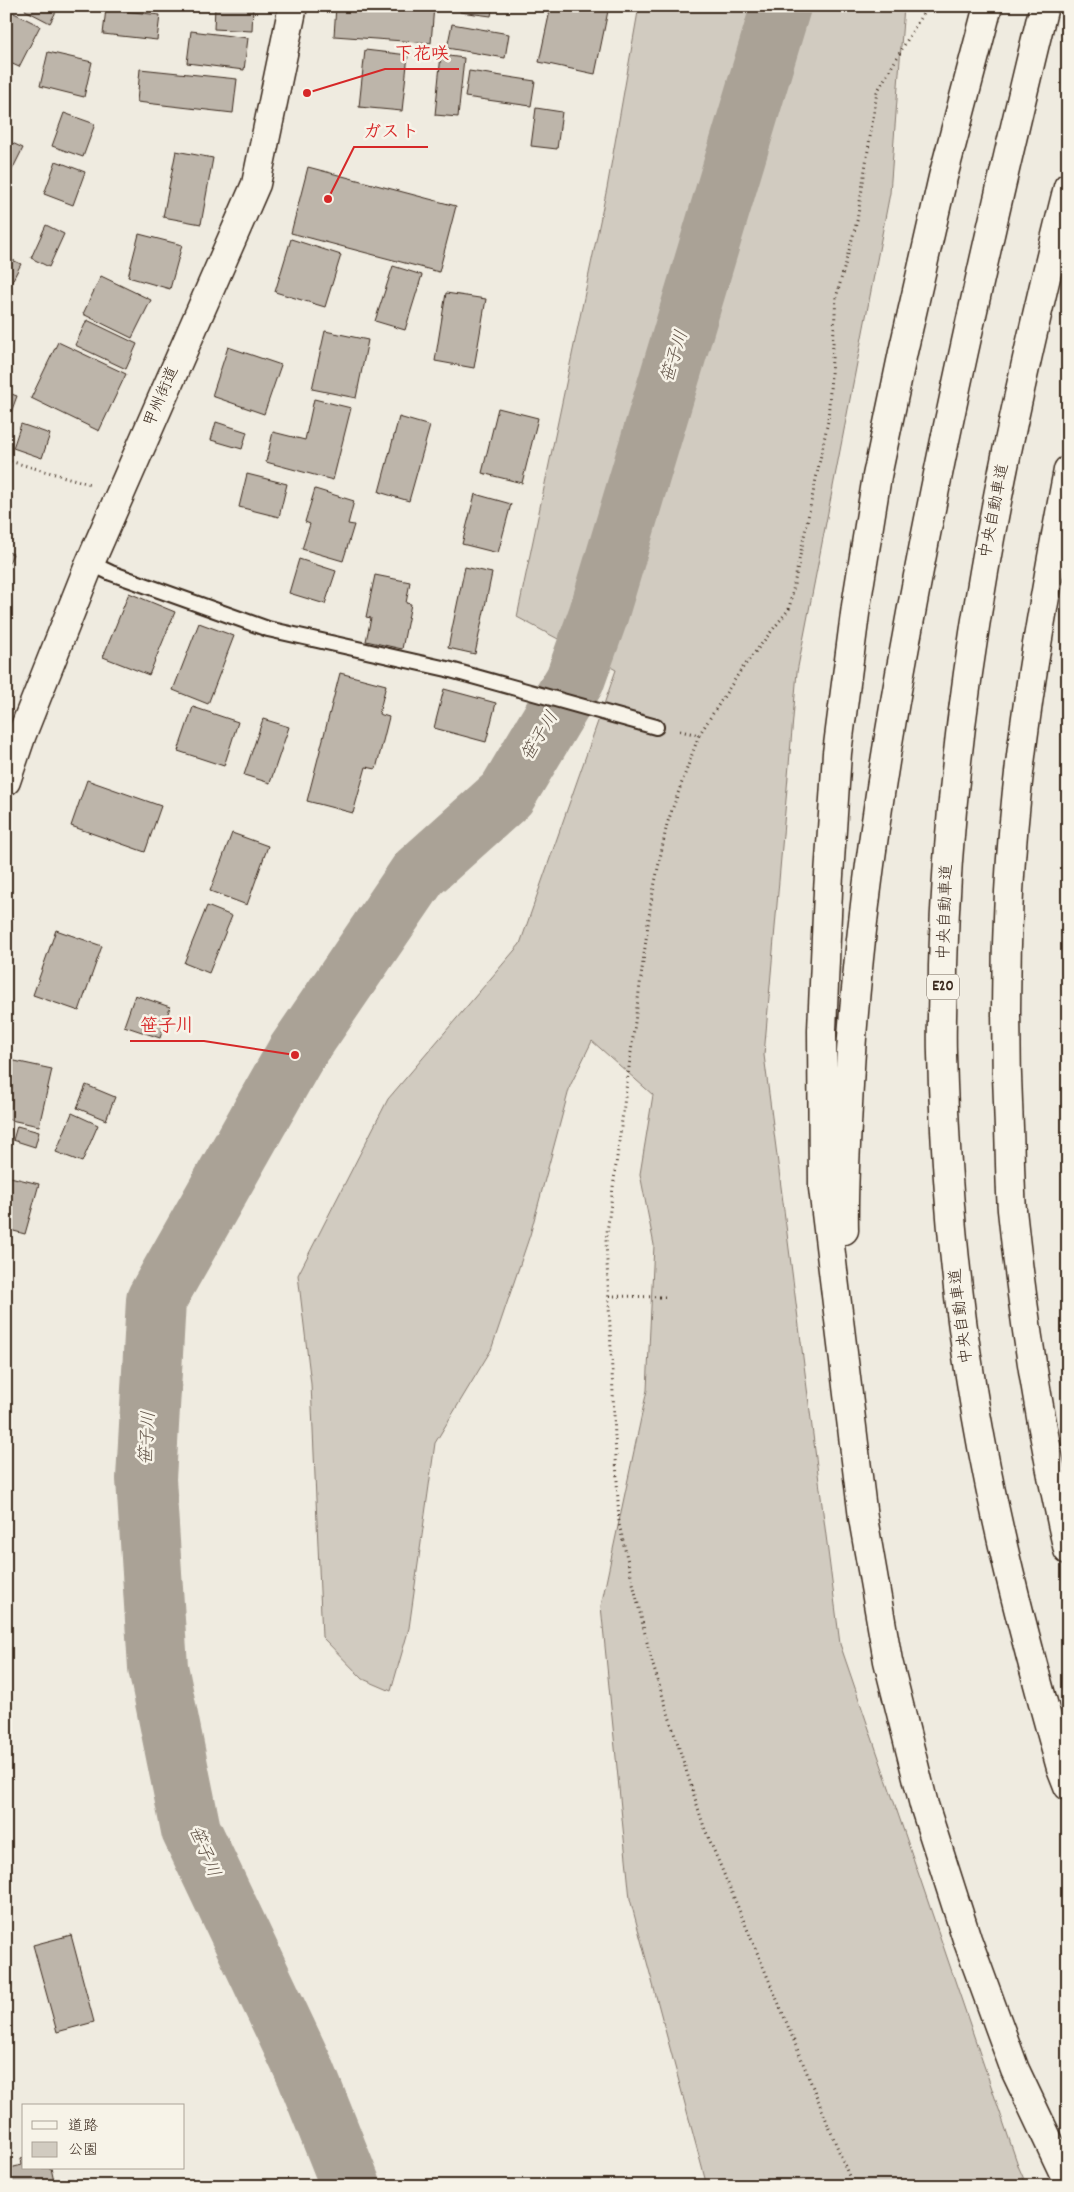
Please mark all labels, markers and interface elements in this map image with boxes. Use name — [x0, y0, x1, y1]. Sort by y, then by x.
callout: 下花咲 — [385, 36, 459, 69]
text: 下花咲 — [395, 43, 449, 68]
callout: ガスト — [354, 114, 428, 147]
text: ガスト — [363, 121, 419, 146]
water label: 笹子川 — [656, 328, 696, 386]
street label: 甲州街道 — [139, 363, 185, 431]
street label: 中央自動車道 — [975, 462, 1015, 560]
water label: 笹子川 — [516, 707, 566, 767]
street label: 中央自動車道 — [933, 864, 959, 960]
road number: E20 — [927, 974, 959, 1000]
callout: 笹子川 — [130, 1008, 204, 1041]
text: 笹子川 — [140, 1015, 194, 1040]
street label: 中央自動車道 — [945, 1267, 979, 1365]
water label: 笹子川 — [135, 1410, 163, 1466]
water label: 笹子川 — [181, 1822, 225, 1882]
legend — [22, 2104, 185, 2170]
text: 道路 — [68, 2116, 98, 2138]
text: 公園 — [68, 2140, 98, 2162]

